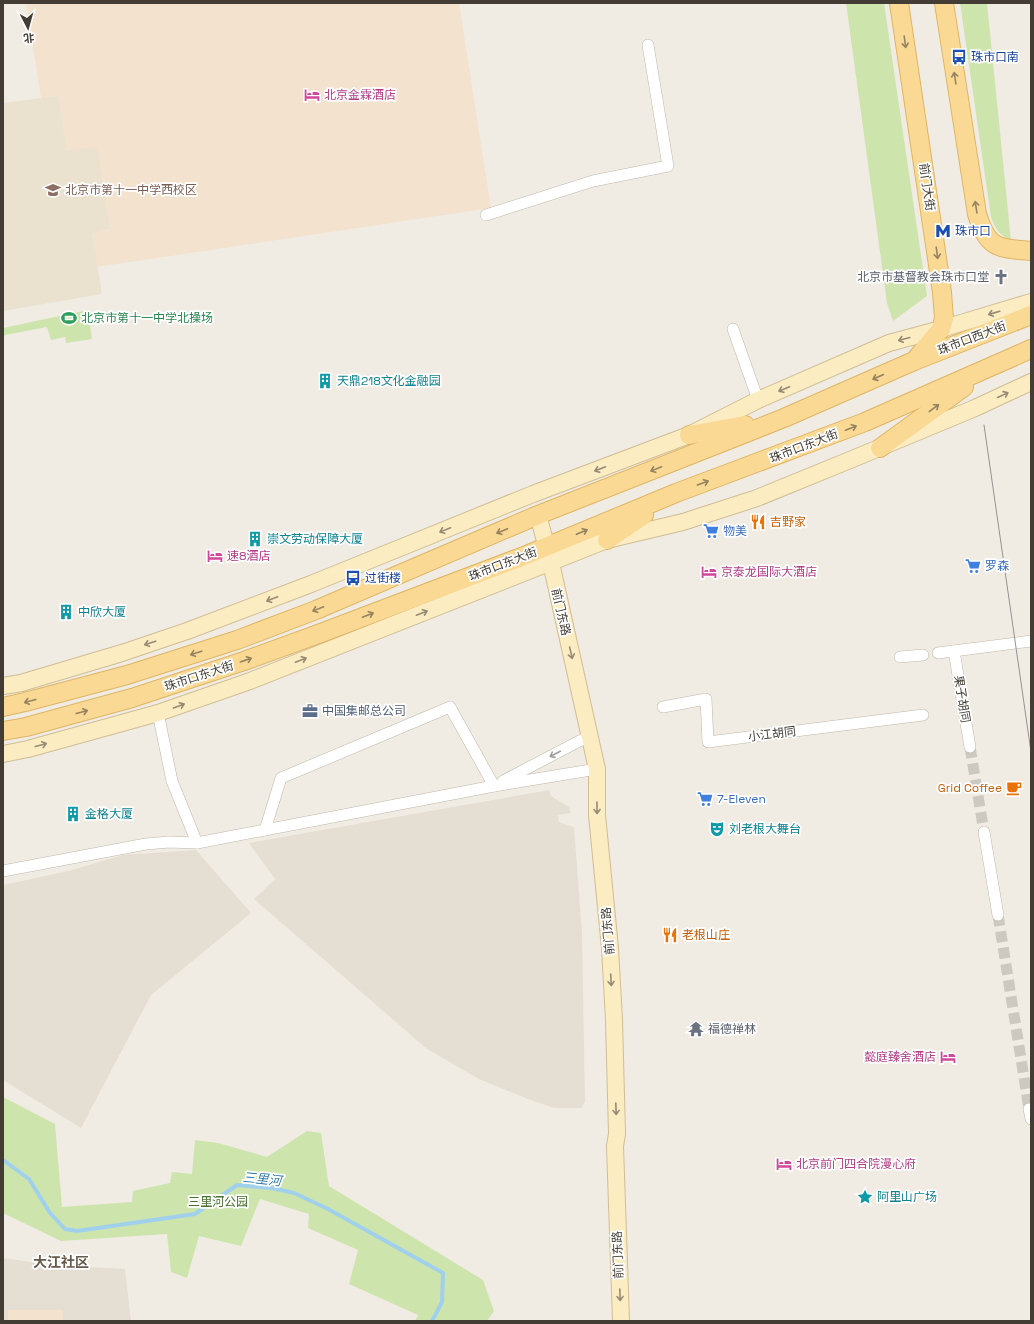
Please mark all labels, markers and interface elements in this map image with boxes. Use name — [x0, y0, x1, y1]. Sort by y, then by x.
north arrow — [8, 8, 48, 48]
text: 北 — [23, 30, 35, 45]
one-way arrow — [901, 35, 909, 48]
bus stop icon: 珠市口南 — [950, 48, 968, 66]
place label: 珠市口南 — [971, 49, 1019, 65]
one-way arrow — [951, 72, 959, 85]
hotel icon: 北京金霖酒店 — [303, 86, 321, 104]
place label: 北京金霖酒店 — [324, 87, 396, 103]
street label: 前门大街 — [916, 162, 938, 212]
school or university icon: 北京市第十一中学西校区 — [44, 181, 62, 199]
place label: 北京市第十一中学西校区 — [65, 182, 197, 198]
one-way arrow — [971, 201, 979, 214]
metro station icon: 珠市口 — [934, 222, 952, 240]
place label: 珠市口 — [955, 223, 991, 239]
one-way arrow — [933, 246, 941, 259]
church icon: 北京市基督教会珠市口堂 — [992, 268, 1010, 286]
place label: 北京市基督教会珠市口堂 — [857, 269, 989, 285]
sports icon: 北京市第十一中学北操场 — [60, 309, 78, 327]
place label: 北京市第十一中学北操场 — [81, 310, 213, 326]
one-way arrow — [987, 310, 1000, 317]
street label: 珠市口西大街 — [936, 318, 1008, 358]
one-way arrow — [897, 336, 910, 343]
building icon: 天鼎218文化金融园 — [316, 372, 334, 390]
place label: 天鼎218文化金融园 — [337, 373, 441, 389]
one-way arrow — [872, 374, 884, 381]
one-way arrow — [778, 385, 790, 393]
one-way arrow — [996, 391, 1008, 398]
one-way arrow — [929, 404, 940, 413]
one-way arrow — [844, 423, 856, 431]
street label: 珠市口东大街 — [768, 426, 840, 466]
one-way arrow — [594, 465, 606, 473]
one-way arrow — [651, 465, 663, 473]
one-way arrow — [696, 479, 708, 487]
restaurant icon: 吉野家 — [749, 513, 767, 531]
place label: 吉野家 — [770, 514, 806, 530]
supermarket icon: 物美 — [702, 522, 720, 540]
place label: 物美 — [723, 523, 747, 539]
one-way arrow — [440, 527, 452, 534]
one-way arrow — [496, 528, 508, 536]
one-way arrow — [576, 528, 588, 536]
building icon: 崇文劳动保障大厦 — [246, 530, 264, 548]
place label: 崇文劳动保障大厦 — [267, 531, 363, 547]
street label: 珠市口东大街 — [467, 544, 539, 584]
hotel icon: 速8酒店 — [206, 547, 224, 565]
place label: 速8酒店 — [227, 548, 270, 564]
supermarket icon: 罗森 — [964, 557, 982, 575]
place label: 罗森 — [985, 558, 1009, 574]
hotel icon: 京泰龙国际大酒店 — [700, 563, 718, 581]
place label: 京泰龙国际大酒店 — [721, 564, 817, 580]
bus stop icon: 过街楼 — [344, 569, 362, 587]
place label: 过街楼 — [365, 570, 401, 586]
street label: 前门东路 — [548, 587, 574, 637]
one-way arrow — [267, 595, 279, 603]
building icon: 中欣大厦 — [57, 603, 75, 621]
place label: 中欣大厦 — [78, 604, 126, 620]
one-way arrow — [312, 606, 324, 614]
one-way arrow — [416, 609, 428, 617]
one-way arrow — [361, 611, 373, 619]
one-way arrow — [145, 640, 157, 648]
one-way arrow — [567, 647, 575, 660]
one-way arrow — [189, 650, 202, 657]
one-way arrow — [239, 656, 251, 664]
one-way arrow — [295, 656, 307, 664]
street label: 珠市口东大街 — [162, 657, 236, 695]
street label: 果子胡同 — [950, 674, 974, 724]
one-way arrow — [24, 698, 37, 705]
one-way arrow — [173, 702, 186, 709]
office icon: 中国集邮总公司 — [301, 702, 319, 720]
place label: 中国集邮总公司 — [322, 703, 406, 719]
one-way arrow — [75, 707, 88, 715]
street label: 小江胡同 — [747, 723, 797, 745]
one-way arrow — [34, 741, 47, 749]
one-way arrow — [549, 751, 561, 758]
cafe icon: Grid Coffee — [1005, 779, 1023, 797]
place label: Grid Coffee — [938, 780, 1002, 796]
supermarket icon: 7-Eleven — [696, 790, 714, 808]
place label: 7-Eleven — [717, 791, 766, 807]
one-way arrow — [593, 801, 601, 814]
building icon: 金格大厦 — [64, 805, 82, 823]
place label: 金格大厦 — [85, 806, 133, 822]
theatre icon: 刘老根大舞台 — [708, 820, 726, 838]
place label: 刘老根大舞台 — [729, 821, 801, 837]
street label: 前门东路 — [598, 906, 618, 956]
restaurant icon: 老根山庄 — [661, 926, 679, 944]
place label: 老根山庄 — [682, 927, 730, 943]
one-way arrow — [608, 973, 615, 986]
temple icon: 福德禅林 — [687, 1020, 705, 1038]
place label: 福德禅林 — [708, 1021, 756, 1037]
hotel icon: 懿庭臻舍酒店 — [939, 1048, 957, 1066]
place label: 懿庭臻舍酒店 — [864, 1049, 936, 1065]
one-way arrow — [612, 1102, 620, 1115]
hotel icon: 北京前门四合院漫心府 — [775, 1155, 793, 1173]
place label: 北京前门四合院漫心府 — [796, 1156, 916, 1172]
water label: 三里河 — [242, 1169, 285, 1190]
place icon: 阿里山广场 — [856, 1188, 874, 1206]
place label: 阿里山广场 — [877, 1189, 937, 1205]
park label: 三里河公园 — [188, 1194, 248, 1210]
street label: 前门东路 — [609, 1231, 627, 1279]
district label: 大江社区 — [33, 1253, 89, 1271]
one-way arrow — [616, 1288, 623, 1301]

